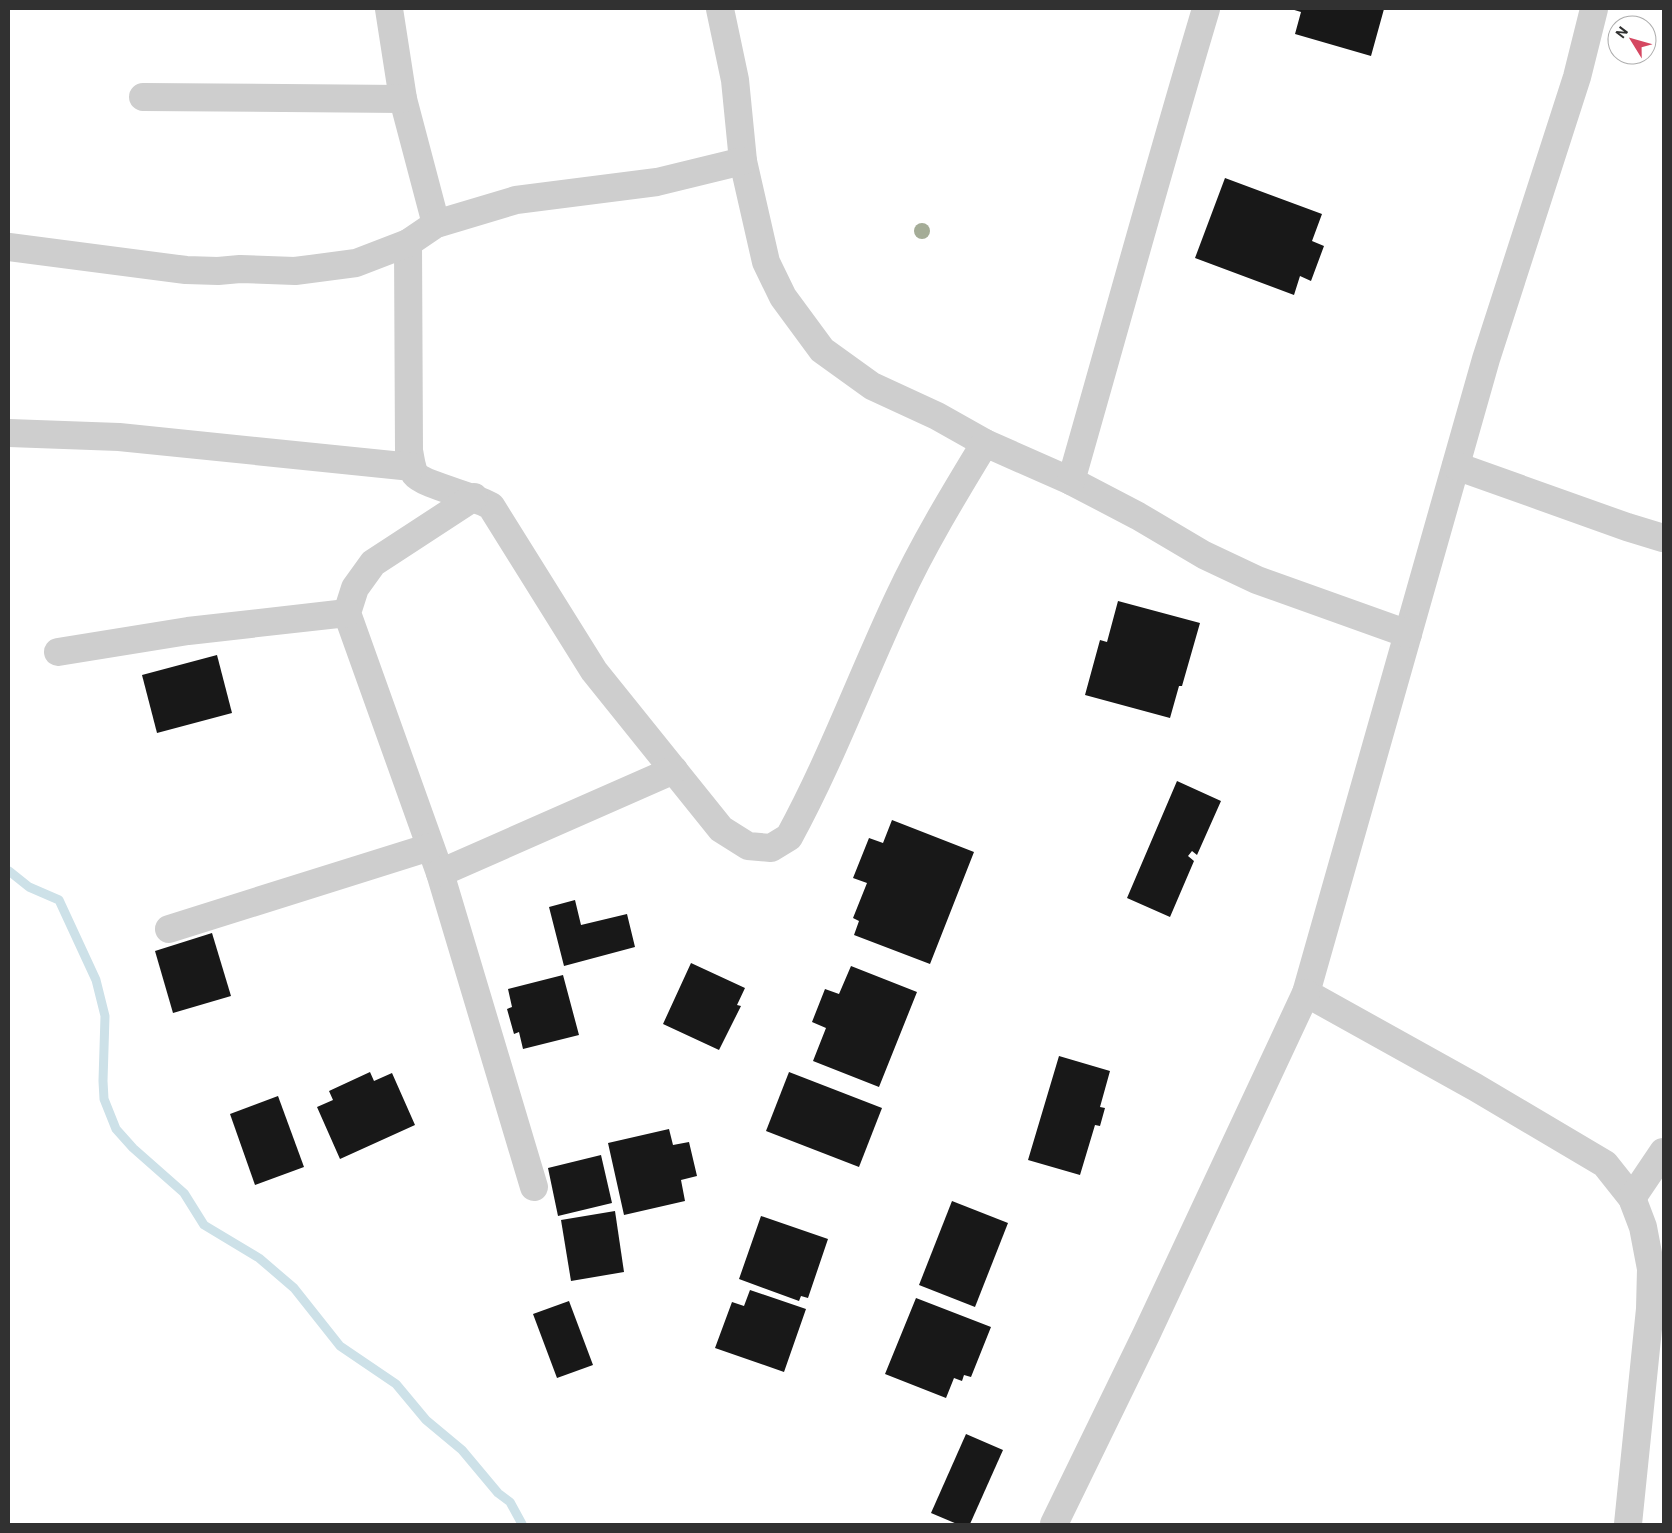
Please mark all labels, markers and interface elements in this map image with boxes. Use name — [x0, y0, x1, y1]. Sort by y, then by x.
north arrow — [1607, 15, 1657, 65]
text: N — [1612, 23, 1631, 41]

